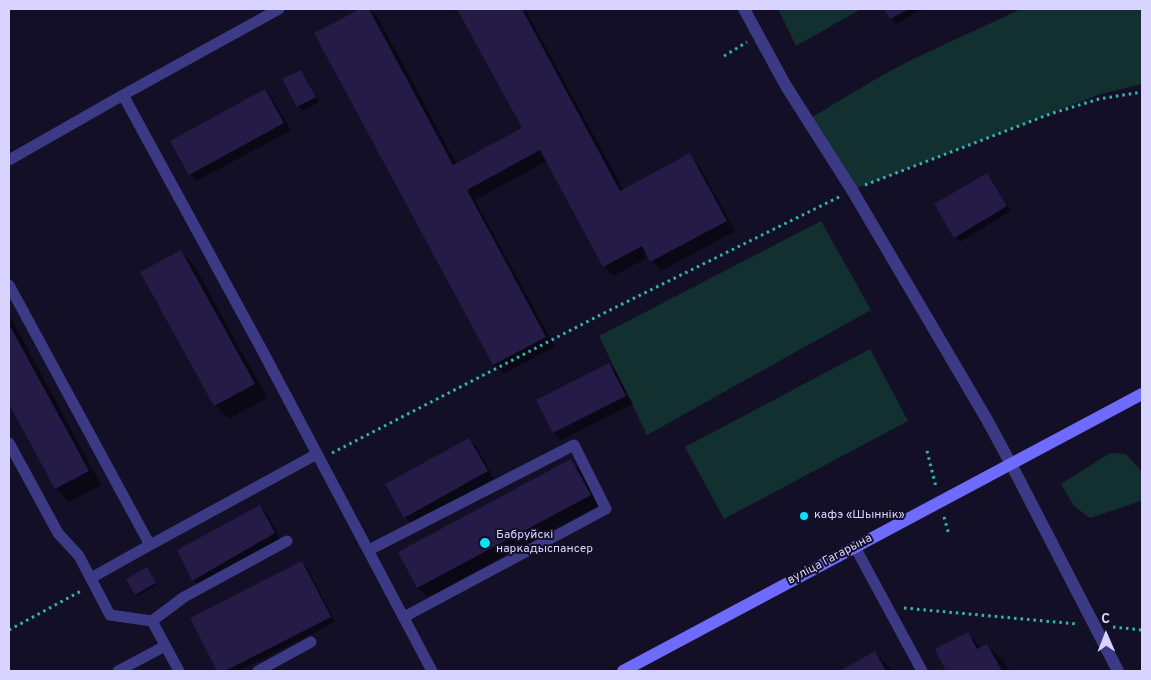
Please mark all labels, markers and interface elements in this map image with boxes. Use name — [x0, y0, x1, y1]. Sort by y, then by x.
place label: кафэ «Шыннік» — [814, 509, 905, 523]
marker: кафэ «Шыннік» — [798, 510, 810, 522]
place label: Бабруйскі наркадыспансер — [496, 529, 593, 557]
street label: вуліца Гагарына — [785, 532, 875, 588]
marker: Бабруйскі наркадыспансер — [478, 536, 492, 550]
north arrow — [1081, 610, 1131, 660]
text: С — [1101, 611, 1110, 628]

